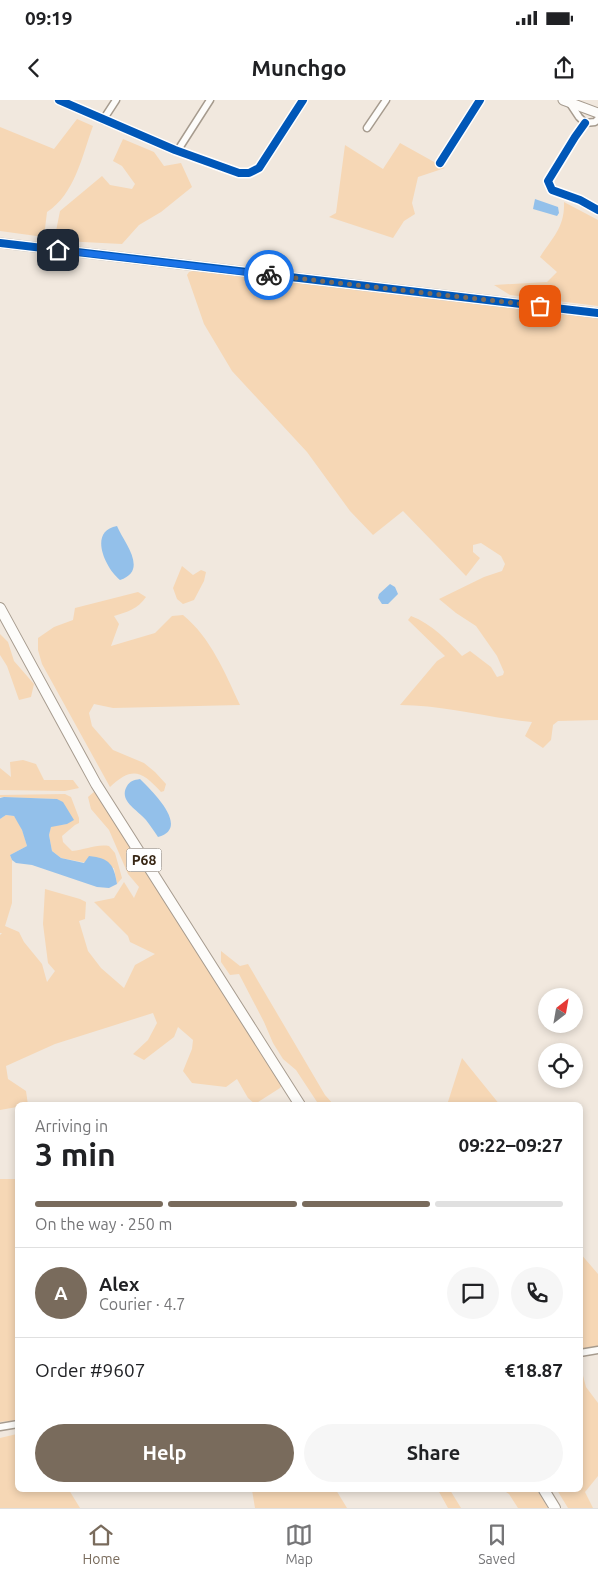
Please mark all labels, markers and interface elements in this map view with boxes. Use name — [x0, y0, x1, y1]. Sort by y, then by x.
text: 09:19 — [25, 7, 73, 29]
icon: back — [20, 54, 48, 82]
icon: share — [550, 54, 578, 82]
text: Munchgo — [251, 55, 347, 80]
pin — [37, 229, 79, 271]
icon: home — [44, 236, 72, 264]
courier — [244, 250, 294, 300]
icon: bike — [255, 261, 283, 289]
pin — [519, 285, 561, 327]
icon: bag — [526, 292, 554, 320]
road number: P68 — [126, 848, 162, 872]
north arrow — [538, 988, 582, 1032]
map controls — [538, 988, 583, 1088]
button: locate — [538, 1043, 583, 1088]
text: Arriving in — [35, 1117, 108, 1135]
text: 09:22–09:27 — [458, 1134, 563, 1156]
text: 3 min — [35, 1136, 116, 1172]
text: On the way · 250 m — [35, 1215, 172, 1233]
button: chat — [447, 1267, 499, 1319]
button: phone — [511, 1267, 563, 1319]
text: Alex — [99, 1273, 139, 1295]
text: A — [54, 1282, 68, 1304]
text: Courier · 4.7 — [99, 1295, 185, 1313]
text: Order #9607 — [35, 1359, 145, 1381]
text: €18.87 — [505, 1359, 563, 1381]
button: Help — [35, 1424, 294, 1482]
button: Share — [304, 1424, 563, 1482]
tab: Home — [82, 1521, 120, 1567]
tab: Map — [285, 1521, 313, 1567]
tab: Saved — [478, 1521, 515, 1567]

